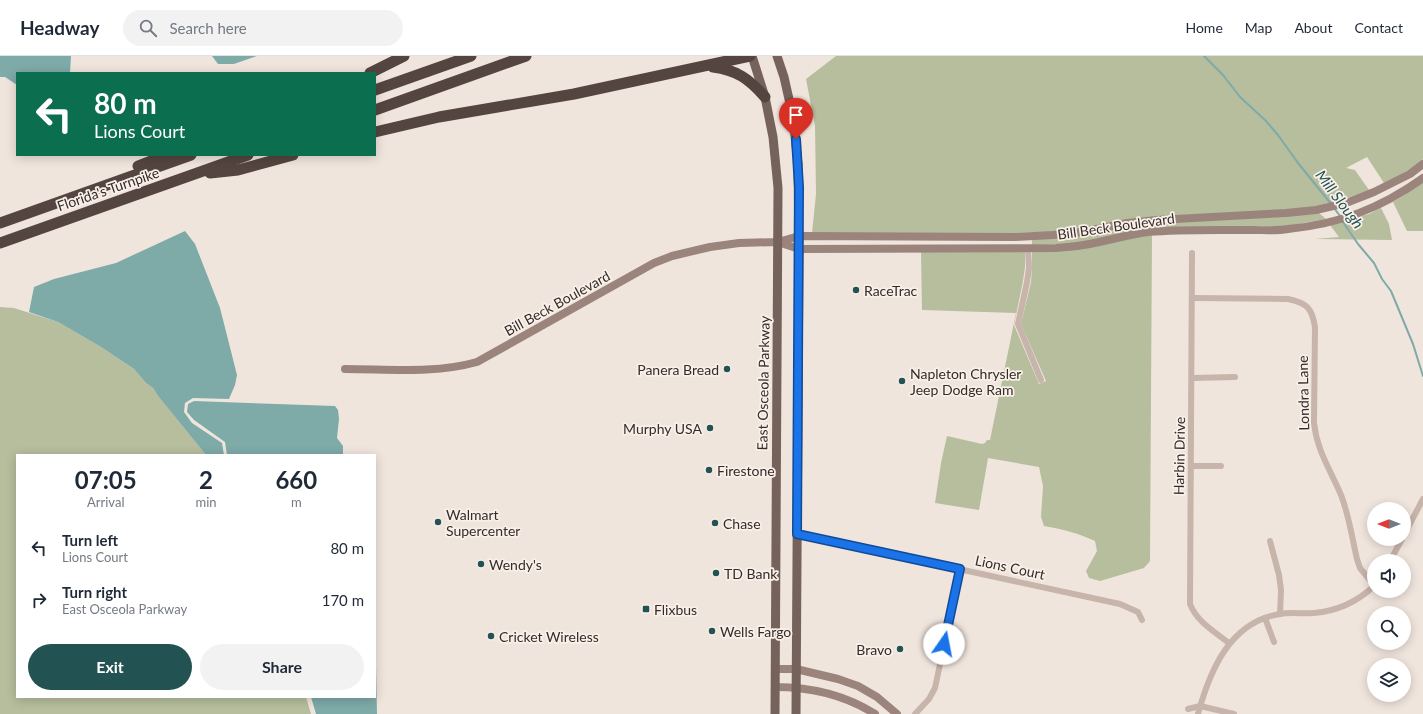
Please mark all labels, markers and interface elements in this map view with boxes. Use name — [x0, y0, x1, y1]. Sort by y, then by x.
search box — [123, 10, 403, 46]
text: Headway — [20, 16, 99, 39]
icon: search — [137, 17, 159, 39]
text: Search here — [169, 19, 247, 37]
text: Home — [1185, 19, 1223, 36]
text: Map — [1245, 19, 1272, 36]
text: About — [1294, 19, 1332, 36]
text: Contact — [1354, 19, 1403, 36]
text: 80 m — [94, 86, 157, 120]
icon: left — [28, 88, 80, 140]
pin — [779, 98, 813, 139]
icon: arrive — [785, 104, 807, 126]
text: Lions Court — [94, 120, 185, 142]
street label: Florida's Turnpike — [55, 164, 161, 214]
water label: Mill Slough — [1312, 166, 1368, 232]
street label: Bill Beck Boulevard — [1056, 209, 1176, 243]
street label: Bill Beck Boulevard — [501, 267, 613, 339]
place label: RaceTrac — [864, 282, 918, 299]
marker: RaceTrac — [851, 285, 861, 295]
street label: East Osceola Parkway — [753, 315, 773, 451]
street label: Londra Lane — [1294, 355, 1312, 431]
place label: Panera Bread — [637, 361, 719, 378]
marker: Panera Bread — [722, 364, 732, 374]
place label: Napleton Chrysler Jeep Dodge Ram — [910, 365, 1021, 398]
marker: Napleton Chrysler Jeep Dodge Ram — [897, 376, 907, 386]
street label: Harbin Drive — [1170, 417, 1188, 495]
place label: Murphy USA — [623, 420, 703, 437]
marker: Murphy USA — [705, 423, 715, 433]
place label: Firestone — [717, 462, 775, 479]
text: 07:05 — [75, 465, 137, 494]
text: 2 — [199, 465, 213, 494]
text: 660 — [275, 465, 317, 494]
marker: Firestone — [704, 465, 714, 475]
text: Arrival — [87, 494, 124, 510]
text: min — [196, 494, 217, 510]
text: m — [291, 494, 302, 510]
north arrow — [1367, 502, 1411, 546]
map controls — [1367, 502, 1411, 702]
place label: Walmart Supercenter — [446, 506, 520, 539]
place label: Chase — [723, 515, 761, 532]
marker: Walmart Supercenter — [433, 517, 443, 527]
marker: Chase — [710, 518, 720, 528]
text: Turn left — [62, 531, 118, 549]
icon: left — [28, 537, 50, 559]
text: 80 m — [330, 539, 364, 557]
text: Lions Court — [62, 549, 128, 565]
street label: Lions Court — [974, 551, 1046, 583]
button: sound — [1367, 554, 1411, 598]
place label: Wendy's — [489, 556, 542, 573]
marker: Wendy's — [476, 559, 486, 569]
place label: TD Bank — [724, 565, 778, 582]
marker: TD Bank — [711, 568, 721, 578]
text: Turn right — [62, 583, 127, 601]
icon: right — [28, 589, 50, 611]
text: 170 m — [322, 591, 364, 609]
text: East Osceola Parkway — [62, 601, 187, 617]
place label: Flixbus — [654, 601, 697, 618]
marker: Flixbus — [641, 604, 651, 614]
button: search — [1367, 606, 1411, 650]
place label: Wells Fargo — [720, 623, 791, 640]
position arrow — [923, 623, 965, 665]
marker: Wells Fargo — [707, 626, 717, 636]
place label: Cricket Wireless — [499, 628, 599, 645]
marker: Cricket Wireless — [486, 631, 496, 641]
place label: Bravo — [856, 641, 892, 658]
button: Exit — [28, 644, 192, 690]
button: Share — [200, 644, 364, 690]
marker: Bravo — [895, 644, 905, 654]
button: layers — [1367, 658, 1411, 702]

